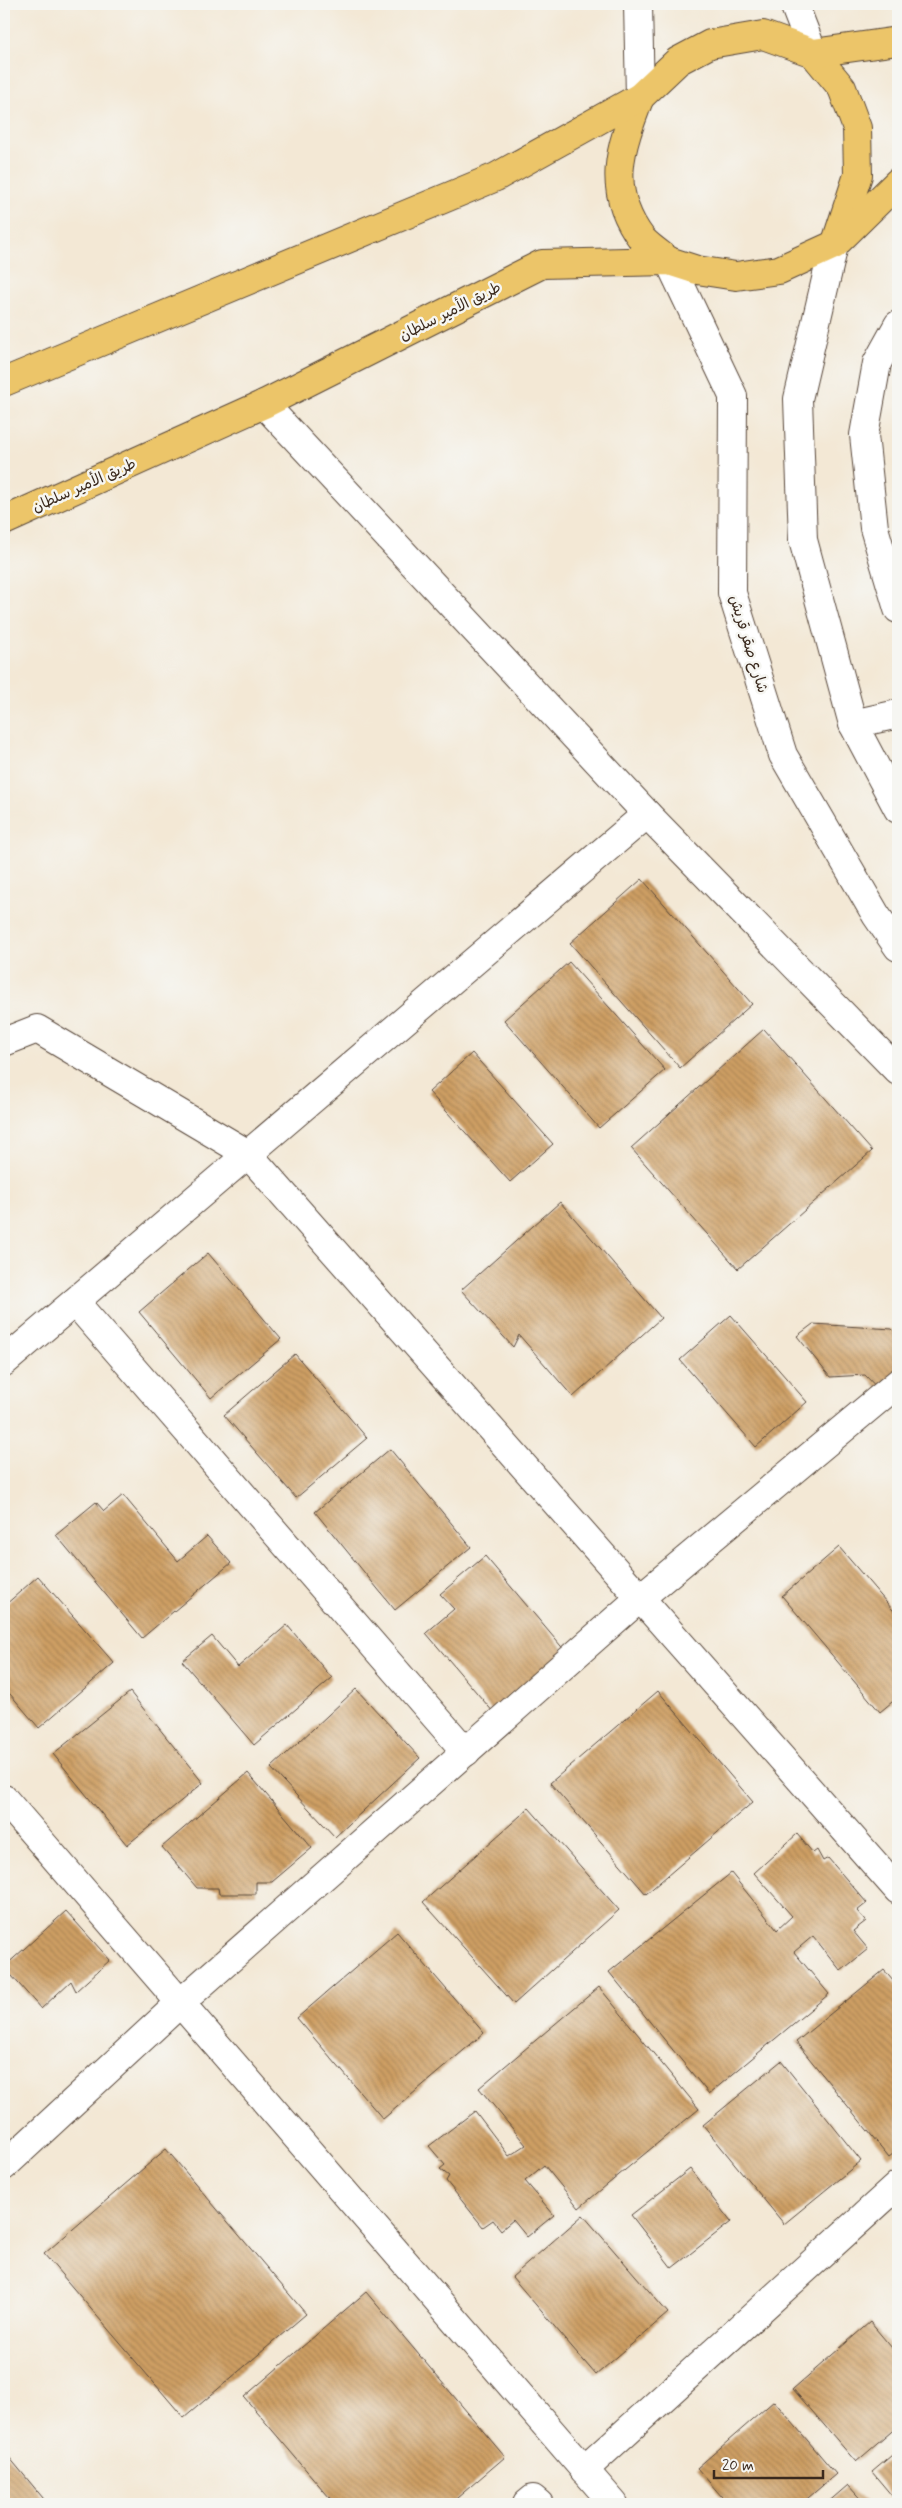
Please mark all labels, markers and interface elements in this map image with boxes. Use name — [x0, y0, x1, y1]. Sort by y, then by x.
street label: طريق الأمير سلطان — [396, 277, 505, 346]
street label: طريق الأمير سلطان — [29, 453, 140, 518]
street label: شارع صقر قريش — [724, 593, 772, 696]
scale bar — [714, 2448, 823, 2480]
text: 20 m — [722, 2456, 754, 2476]

